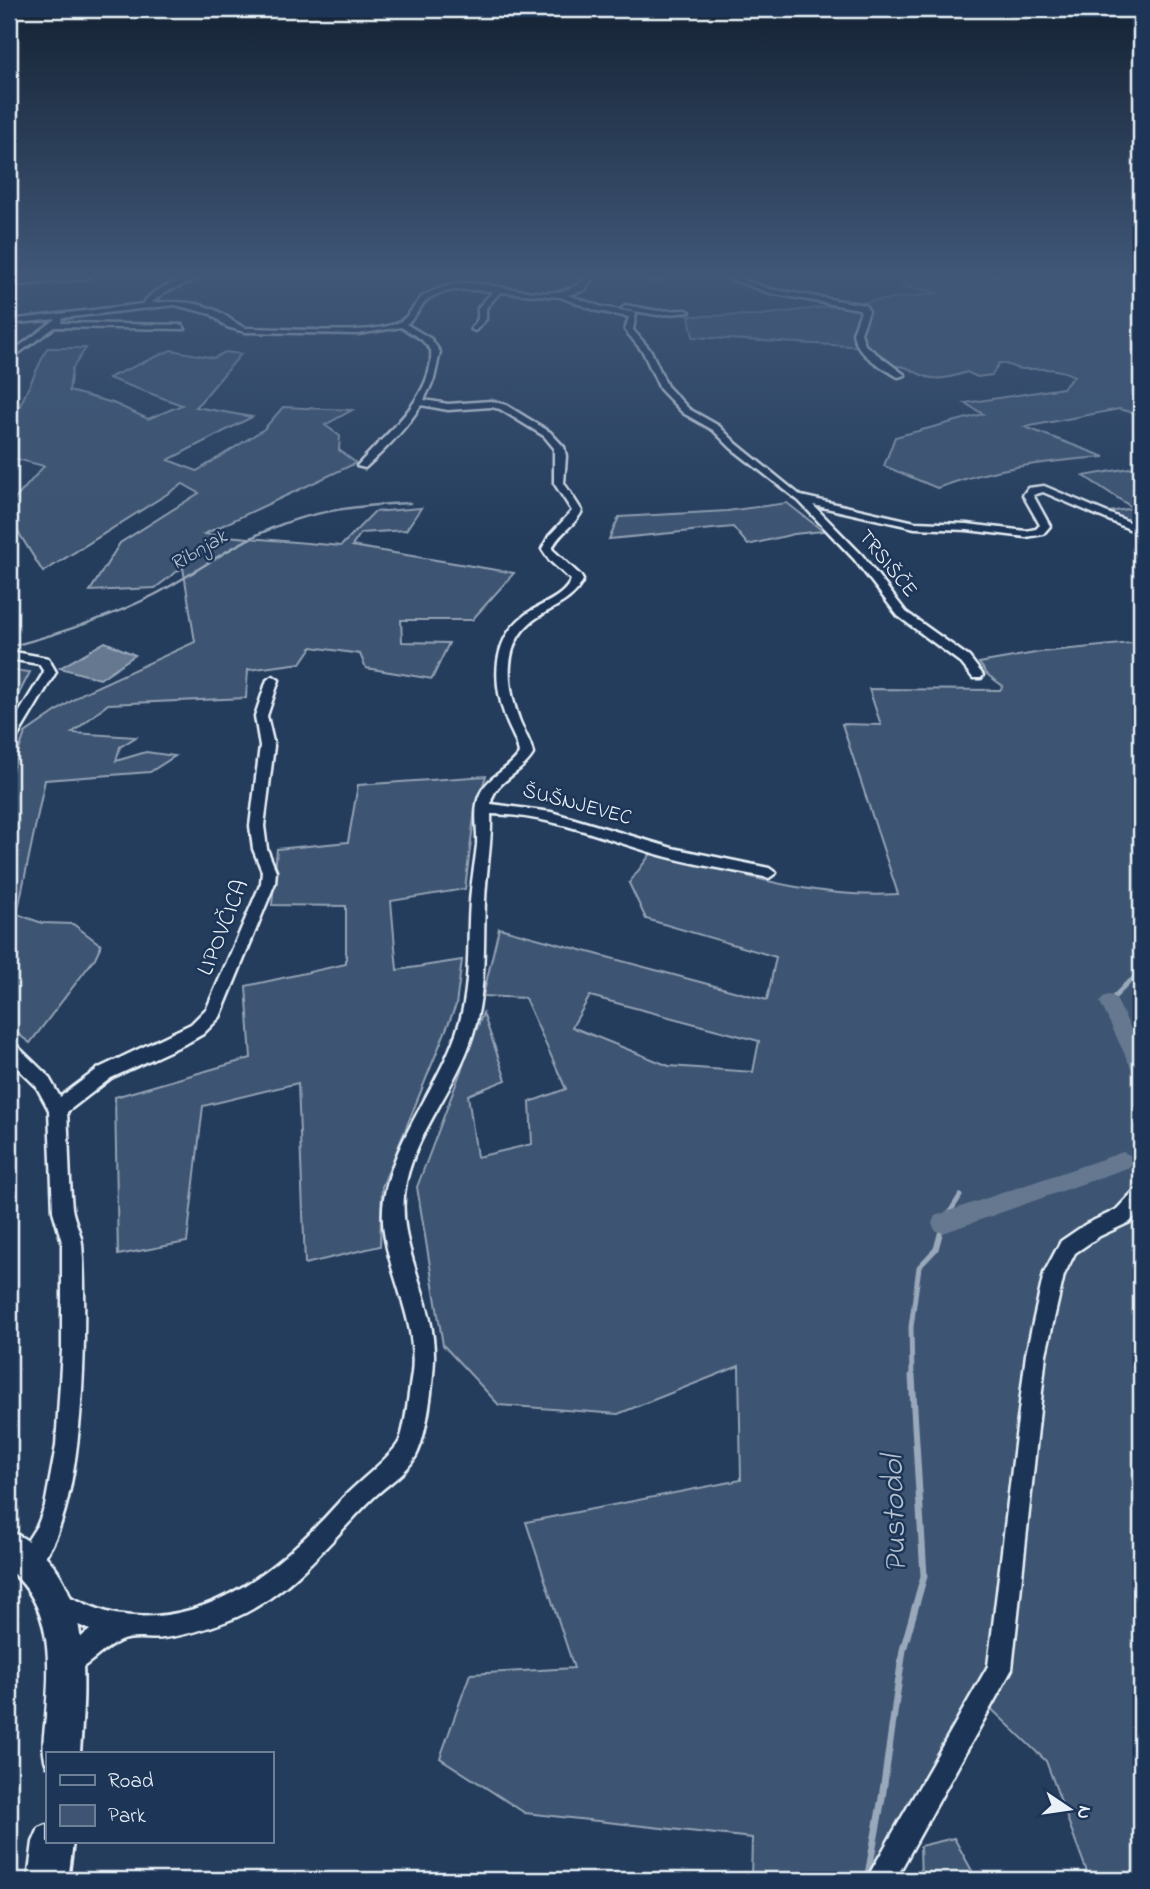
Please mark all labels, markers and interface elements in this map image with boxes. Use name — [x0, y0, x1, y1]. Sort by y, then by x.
water label: Ribnjak — [165, 522, 234, 579]
street label: TRSIŠČE — [850, 524, 924, 604]
street label: ŠUŠNJEVEC — [519, 776, 635, 834]
street label: LIPOVČICA — [189, 875, 259, 981]
water label: Pustodol — [870, 1451, 922, 1574]
legend — [46, 1752, 273, 1843]
text: Road — [108, 1767, 154, 1797]
north arrow — [1034, 1773, 1104, 1843]
text: Park — [108, 1802, 147, 1832]
text: N — [1068, 1803, 1098, 1822]

